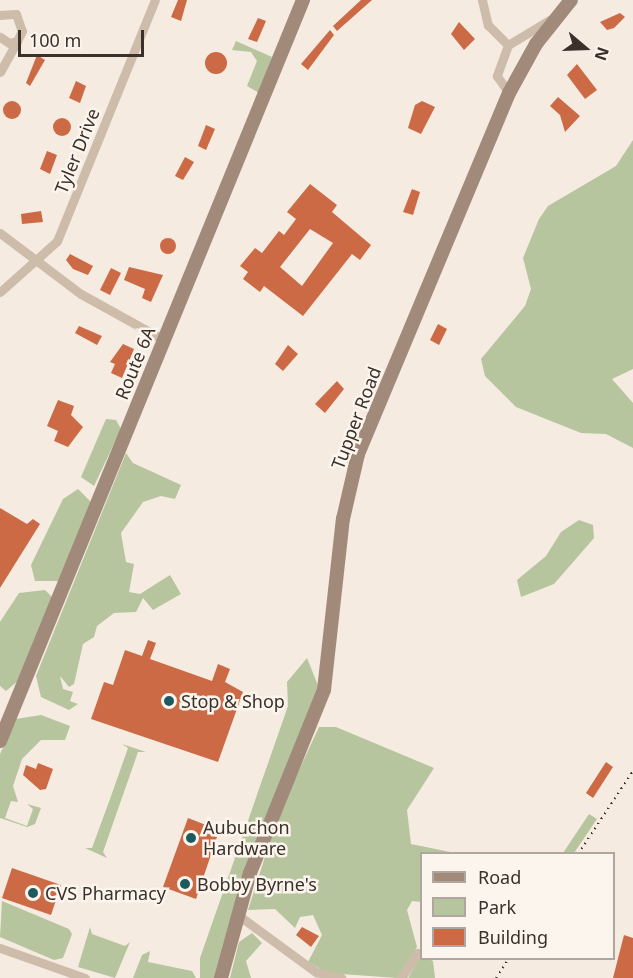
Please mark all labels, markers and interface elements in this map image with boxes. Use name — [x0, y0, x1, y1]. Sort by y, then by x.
scale bar — [21, 18, 147, 56]
north arrow — [555, 18, 615, 78]
text: 100 m — [29, 28, 81, 52]
text: N — [590, 44, 615, 64]
street label: Tyler Drive — [50, 105, 104, 197]
street label: Route 6A — [111, 324, 159, 402]
street label: Tupper Road — [327, 364, 385, 472]
place label: Stop & Shop — [181, 690, 285, 712]
marker: Stop & Shop — [162, 694, 176, 708]
place label: Aubuchon Hardware — [203, 817, 290, 860]
marker: Aubuchon Hardware — [184, 831, 198, 845]
legend — [420, 852, 615, 960]
text: Road — [478, 865, 521, 889]
place label: Bobby Byrne's — [197, 873, 317, 895]
marker: Bobby Byrne's — [178, 877, 192, 891]
place label: CVS Pharmacy — [45, 882, 166, 904]
marker: CVS Pharmacy — [26, 886, 40, 900]
text: Park — [478, 895, 516, 919]
text: Building — [478, 925, 548, 949]

